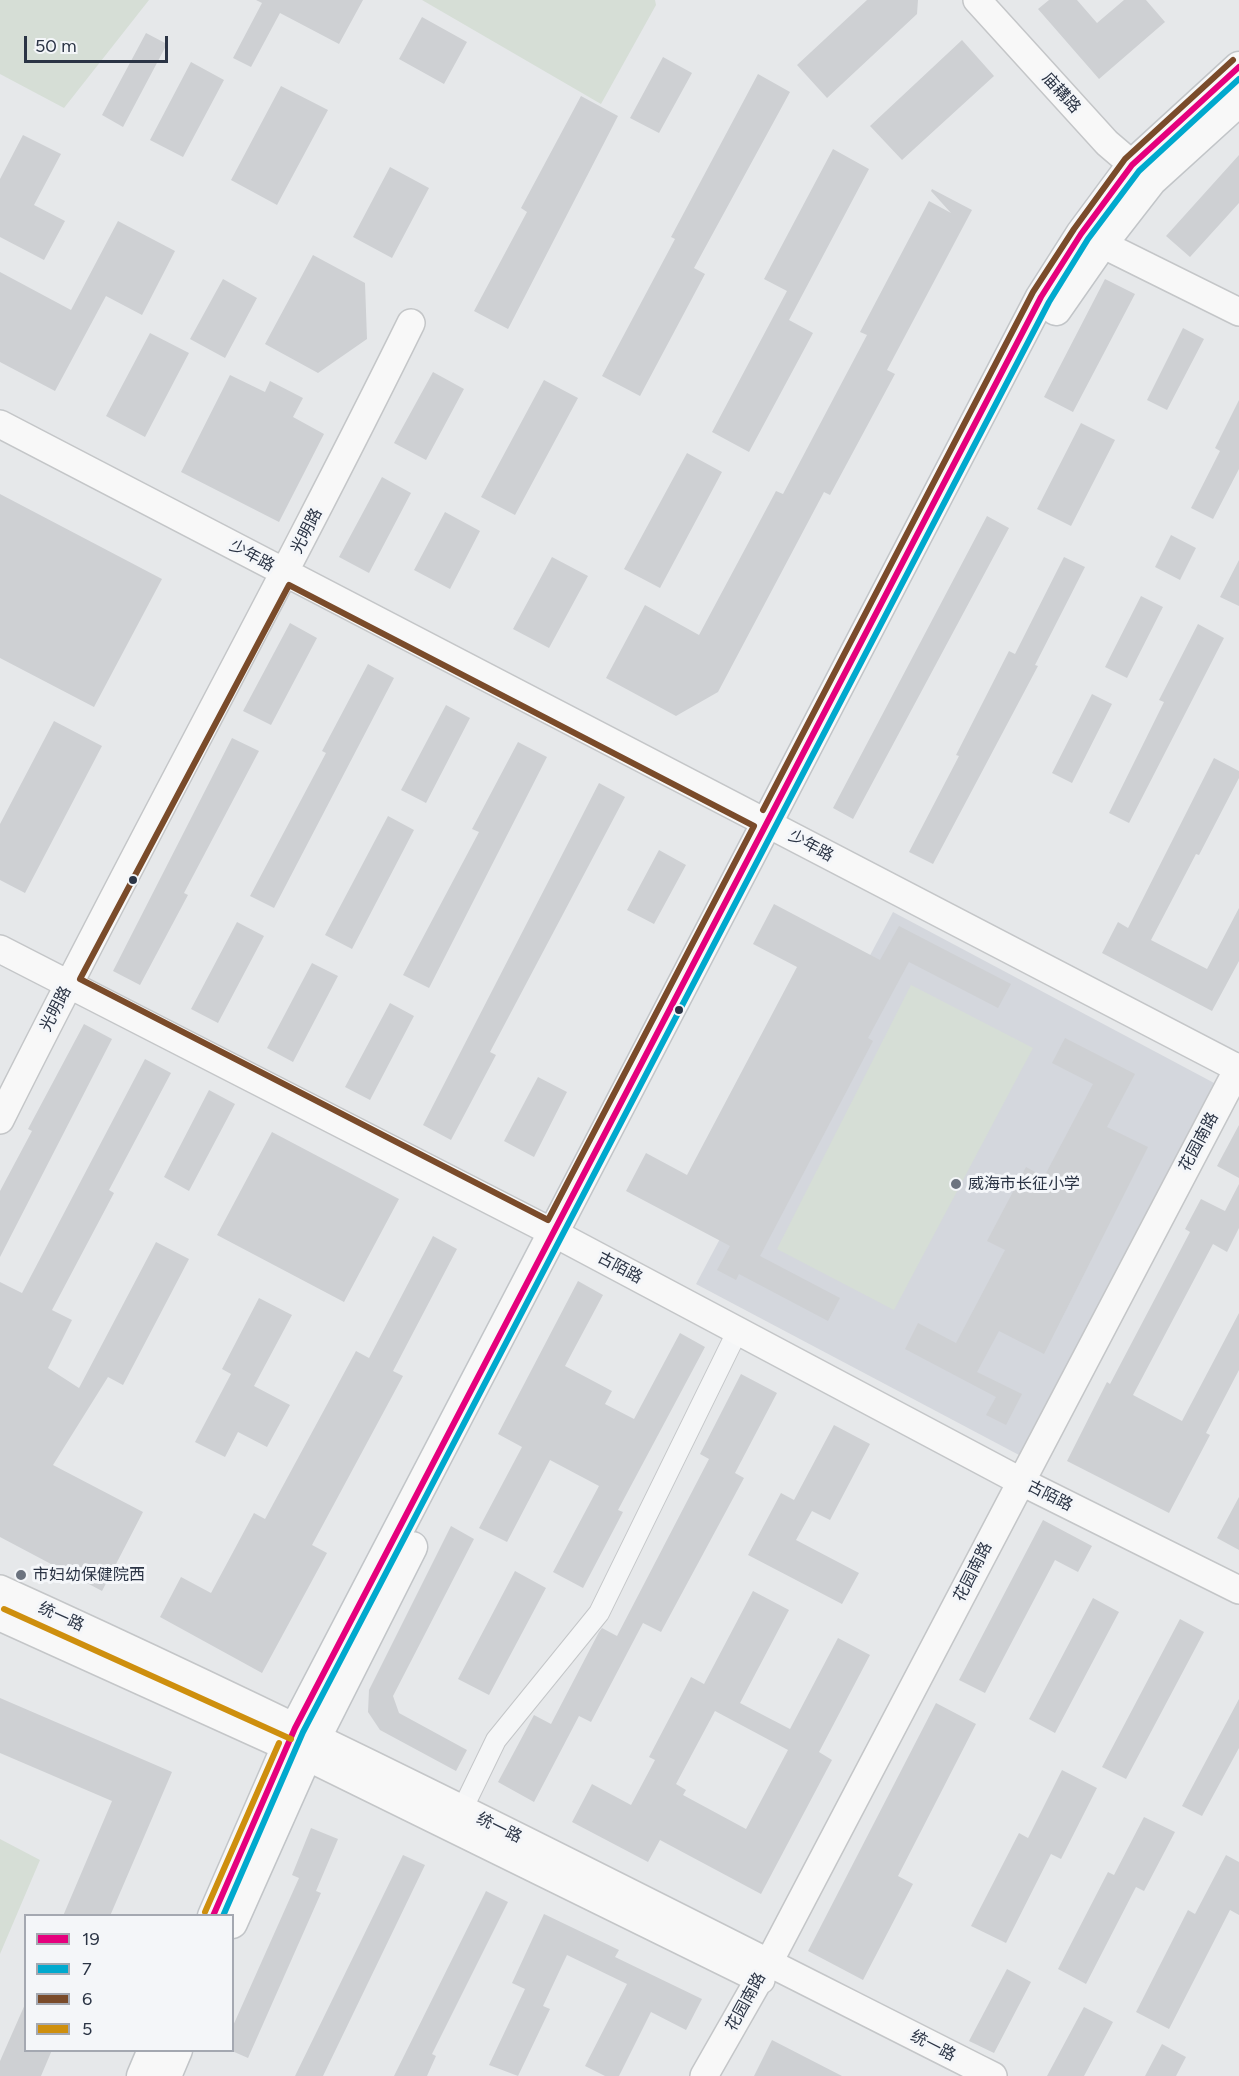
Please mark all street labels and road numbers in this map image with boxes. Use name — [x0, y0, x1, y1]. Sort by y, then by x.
street label: 庙耩路 — [1038, 69, 1084, 117]
street label: 光明路 — [288, 505, 326, 557]
street label: 少年路 — [226, 536, 278, 576]
street label: 少年路 — [785, 826, 837, 866]
street label: 光明路 — [37, 983, 75, 1035]
street label: 花园南路 — [1176, 1109, 1222, 1175]
street label: 古陌路 — [594, 1248, 646, 1288]
street label: 古陌路 — [1024, 1477, 1076, 1515]
street label: 花园南路 — [950, 1539, 996, 1605]
street label: 统一路 — [35, 1598, 87, 1636]
street label: 统一路 — [473, 1809, 525, 1847]
street label: 花园南路 — [722, 1969, 770, 2035]
street label: 统一路 — [907, 2027, 959, 2065]

